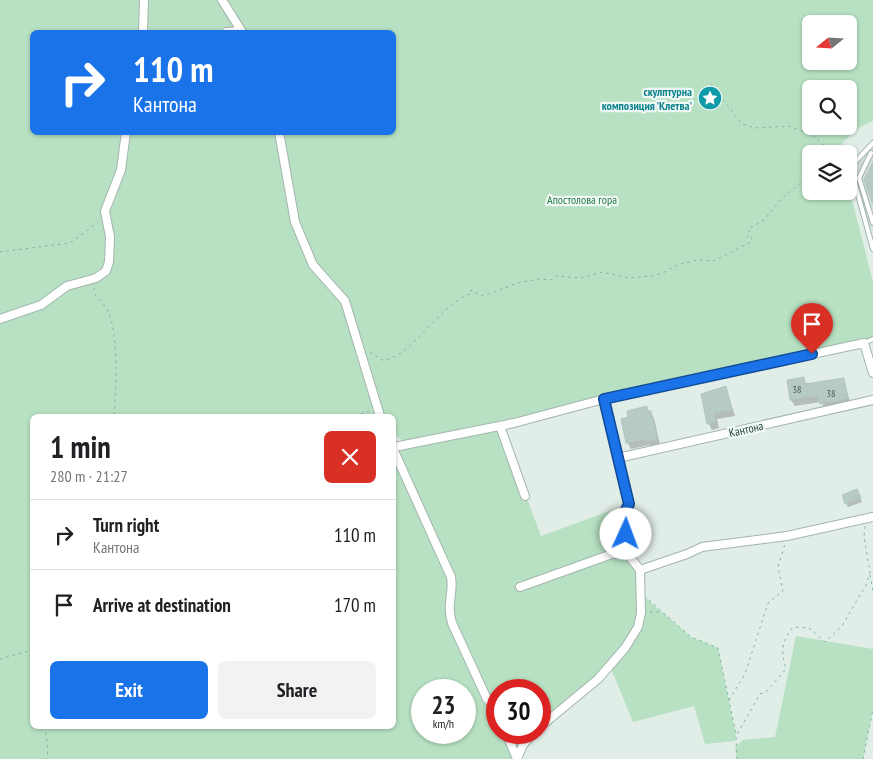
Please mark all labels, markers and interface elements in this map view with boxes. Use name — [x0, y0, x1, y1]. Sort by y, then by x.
north arrow — [802, 15, 858, 70]
map controls — [802, 15, 857, 200]
text: 110 m — [133, 46, 214, 92]
icon: right — [50, 50, 115, 115]
button: search — [802, 80, 857, 135]
place label: скулптурна композиция 'Клетва' — [602, 84, 692, 113]
place icon: скулптурна композиция 'Клетва' — [697, 85, 723, 111]
text: Кантона — [133, 90, 197, 118]
button: layers — [802, 145, 857, 200]
park label: Апостолова гора — [547, 192, 617, 207]
pin — [791, 303, 833, 354]
icon: arrive — [798, 310, 826, 338]
house number: 38 — [793, 383, 802, 396]
house number: 38 — [827, 387, 836, 400]
street label: Кантона — [727, 418, 765, 440]
text: 1 min — [50, 427, 111, 466]
button: close — [324, 431, 376, 483]
text: 280 m · 21:27 — [50, 466, 128, 486]
position arrow — [599, 507, 651, 559]
text: Turn right — [93, 513, 159, 537]
icon: right — [50, 521, 78, 549]
text: 110 m — [334, 523, 376, 547]
text: Кантона — [93, 537, 139, 557]
icon: arrive — [50, 591, 78, 619]
text: Arrive at destination — [93, 593, 231, 617]
text: 170 m — [334, 593, 376, 617]
button: Exit — [50, 661, 208, 719]
button: Share — [218, 661, 376, 719]
speed limit sign: 30 — [486, 679, 551, 744]
text: 23 — [432, 689, 455, 721]
text: km/h — [433, 716, 454, 731]

